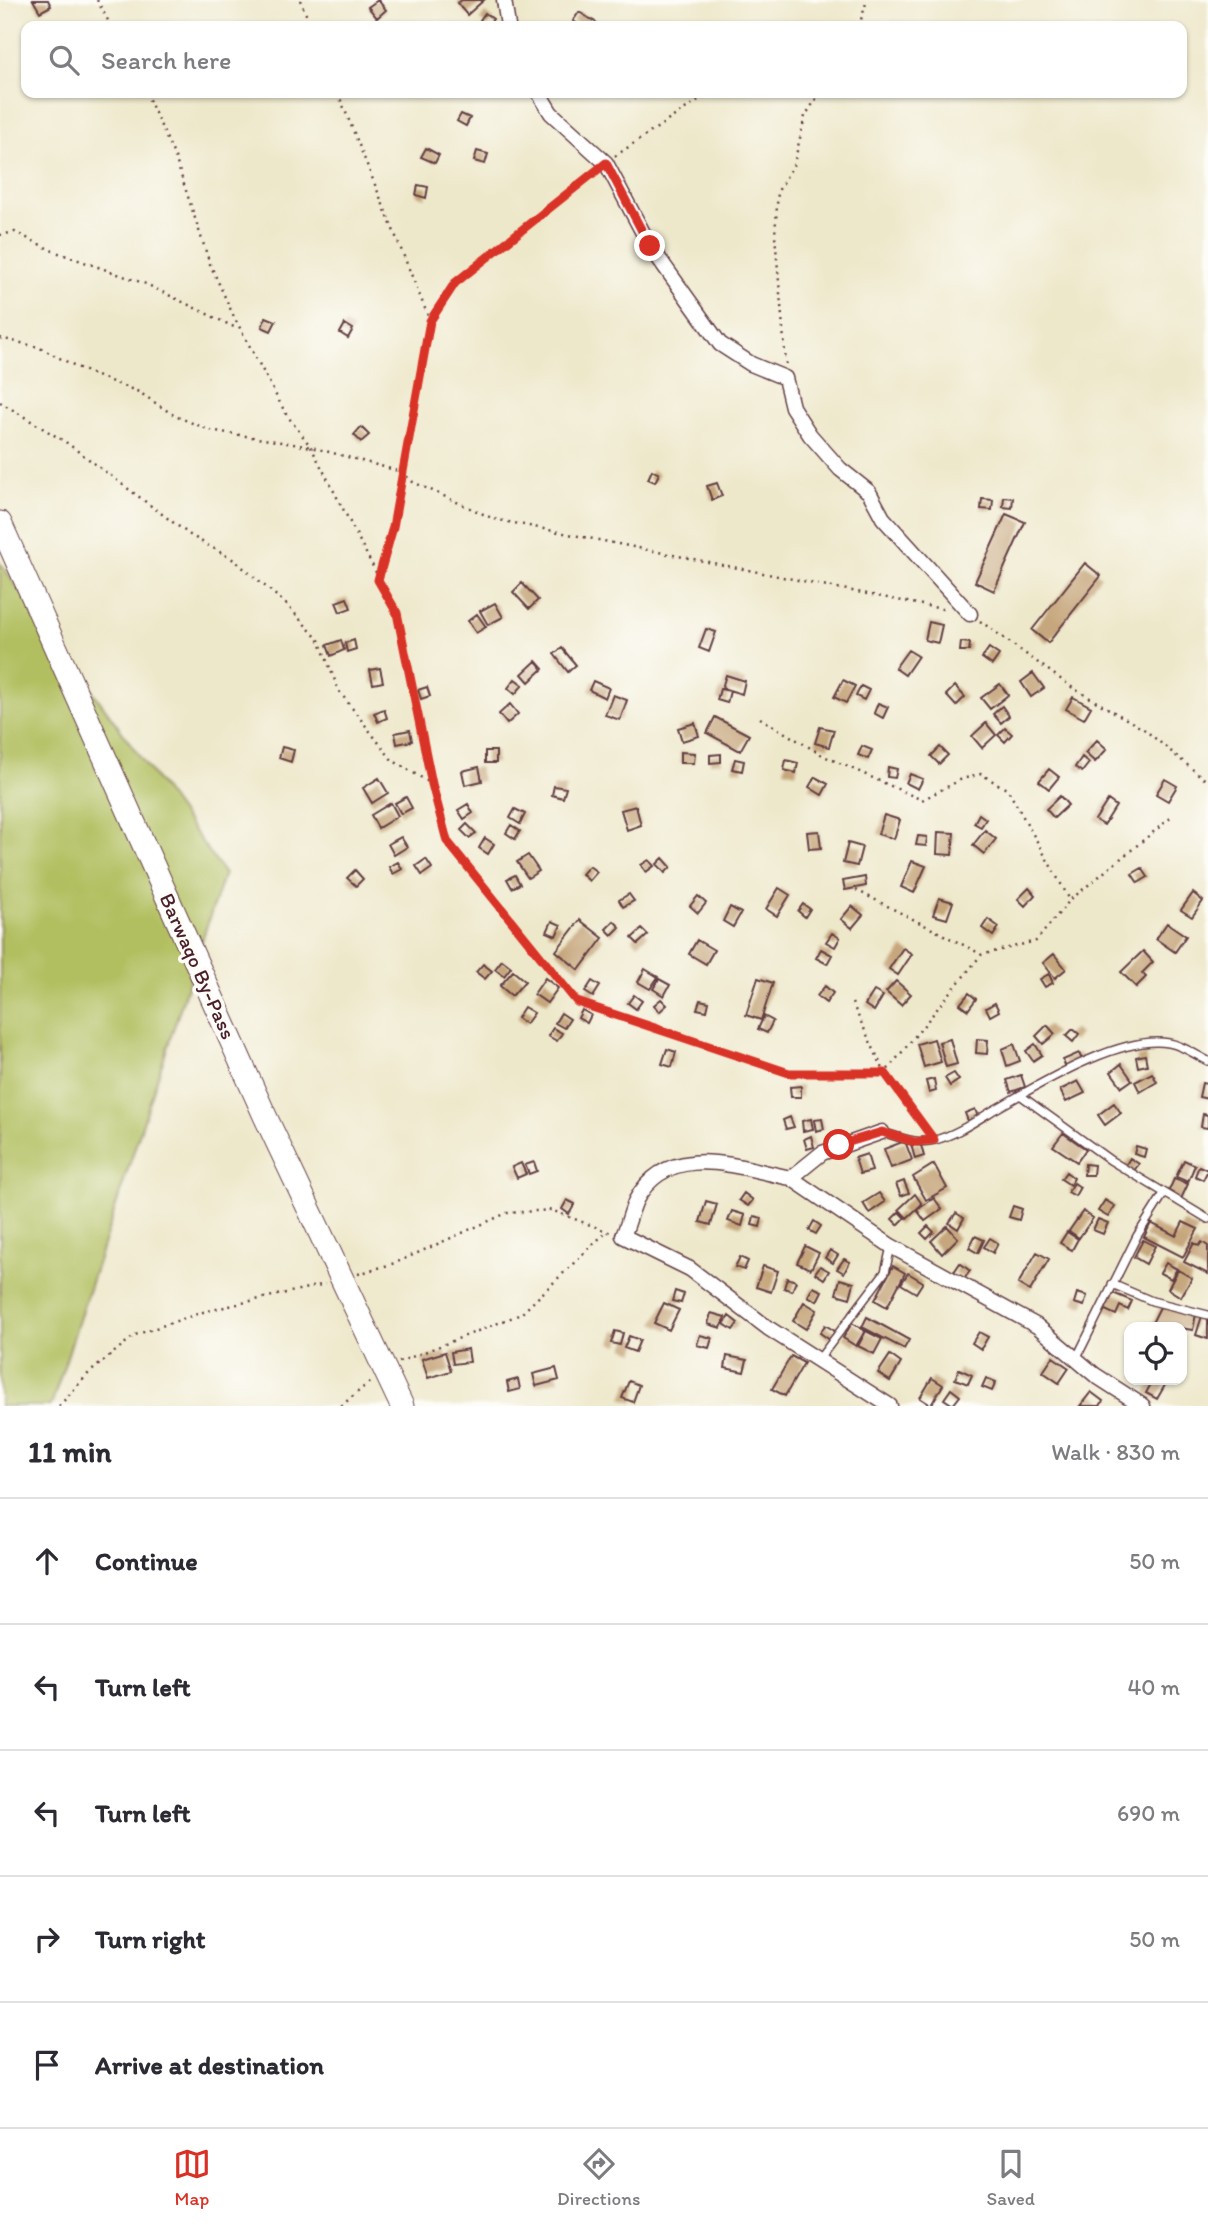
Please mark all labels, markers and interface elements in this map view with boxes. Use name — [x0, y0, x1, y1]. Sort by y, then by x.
search box — [21, 21, 1187, 98]
icon: search — [45, 41, 83, 79]
text: Search here — [101, 44, 231, 76]
route end — [634, 230, 665, 261]
street label: Barwaqo By-Pass — [155, 889, 241, 1043]
route start — [823, 1129, 854, 1160]
map controls — [1124, 1322, 1187, 1385]
button: locate — [1124, 1322, 1187, 1385]
text: 11 min — [28, 1433, 112, 1470]
text: Walk · 830 m — [1051, 1438, 1180, 1466]
icon: ahead — [28, 1542, 66, 1580]
text: Continue — [95, 1545, 198, 1577]
text: 50 m — [1129, 1547, 1180, 1575]
icon: left — [28, 1668, 66, 1706]
text: Turn left — [95, 1671, 191, 1703]
text: 40 m — [1127, 1673, 1180, 1701]
icon: left — [28, 1794, 66, 1832]
text: Turn left — [95, 1797, 191, 1829]
text: 690 m — [1117, 1799, 1180, 1827]
icon: right — [28, 1920, 66, 1958]
text: Turn right — [95, 1923, 206, 1955]
text: 50 m — [1129, 1925, 1180, 1953]
icon: arrive — [28, 2046, 66, 2084]
text: Arrive at destination — [95, 2049, 324, 2081]
tab: Map — [173, 2145, 211, 2210]
tab: Directions — [557, 2145, 641, 2210]
tab: Saved — [987, 2145, 1035, 2210]

